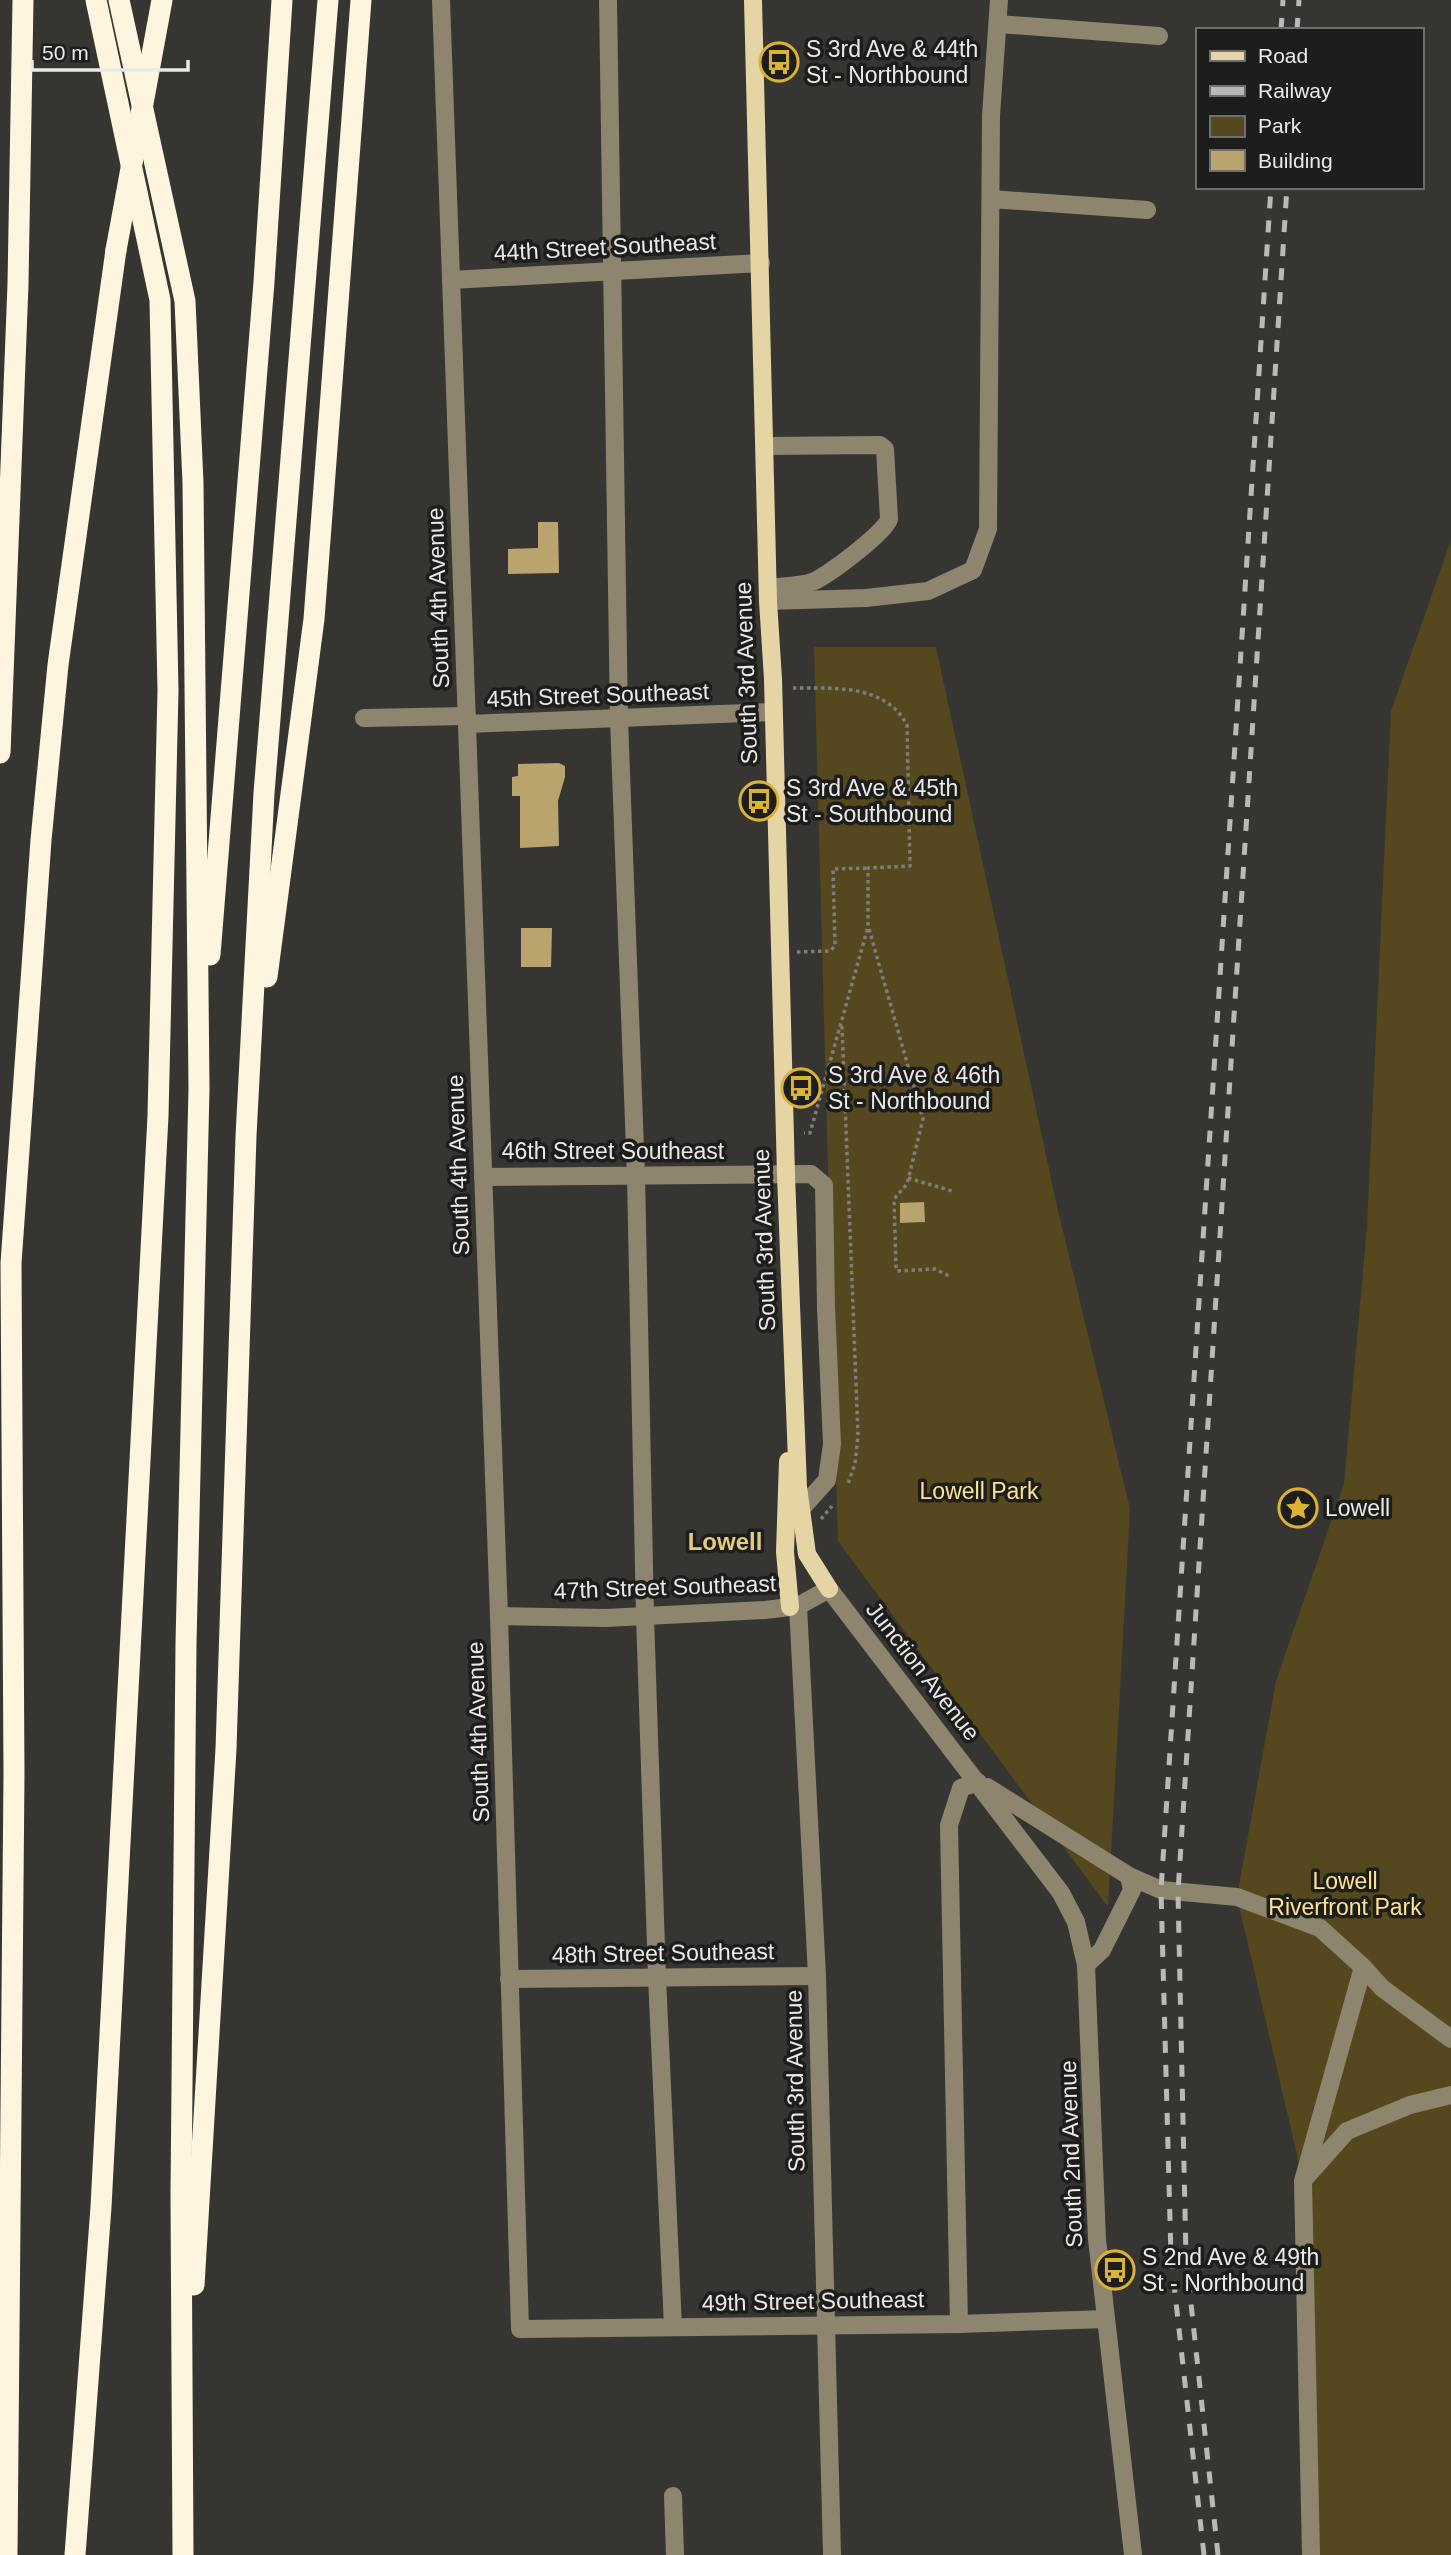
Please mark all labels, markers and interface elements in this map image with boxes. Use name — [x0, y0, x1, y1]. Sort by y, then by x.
scale bar — [32, 28, 187, 72]
legend — [1196, 28, 1423, 189]
place label: S 3rd Ave & 44th St - Northbound — [806, 36, 978, 88]
text: 50 m — [42, 41, 89, 64]
bus stop icon: S 3rd Ave & 44th St - Northbound — [758, 41, 800, 83]
text: Road — [1258, 44, 1308, 67]
text: Railway — [1258, 79, 1332, 102]
text: Park — [1258, 114, 1302, 137]
text: Building — [1258, 149, 1333, 172]
street label: 44th Street Southeast — [493, 228, 717, 266]
street label: South 4th Avenue — [422, 507, 454, 689]
street label: South 3rd Avenue — [730, 581, 762, 765]
street label: 45th Street Southeast — [486, 678, 710, 712]
place label: S 3rd Ave & 45th St - Southbound — [786, 775, 958, 827]
bus stop icon: S 3rd Ave & 45th St - Southbound — [738, 780, 780, 822]
place label: S 3rd Ave & 46th St - Northbound — [828, 1062, 1000, 1114]
bus stop icon: S 3rd Ave & 46th St - Northbound — [780, 1067, 822, 1109]
street label: South 4th Avenue — [442, 1074, 474, 1256]
street label: 46th Street Southeast — [502, 1138, 725, 1164]
street label: South 3rd Avenue — [748, 1148, 780, 1332]
park label: Lowell Park — [920, 1478, 1039, 1504]
place icon: Lowell — [1277, 1487, 1319, 1529]
place label: Lowell — [1325, 1495, 1390, 1521]
district label: Lowell — [688, 1528, 762, 1555]
street label: 47th Street Southeast — [553, 1570, 777, 1604]
street label: Junction Avenue — [861, 1597, 985, 1745]
street label: South 4th Avenue — [462, 1641, 494, 1823]
park label: Lowell Riverfront Park — [1268, 1868, 1422, 1920]
street label: 48th Street Southeast — [552, 1938, 775, 1968]
street label: South 3rd Avenue — [780, 1990, 810, 2172]
street label: South 2nd Avenue — [1055, 2060, 1087, 2248]
place label: S 2nd Ave & 49th St - Northbound — [1142, 2244, 1319, 2296]
bus stop icon: S 2nd Ave & 49th St - Northbound — [1094, 2249, 1136, 2291]
street label: 49th Street Southeast — [702, 2286, 925, 2316]

